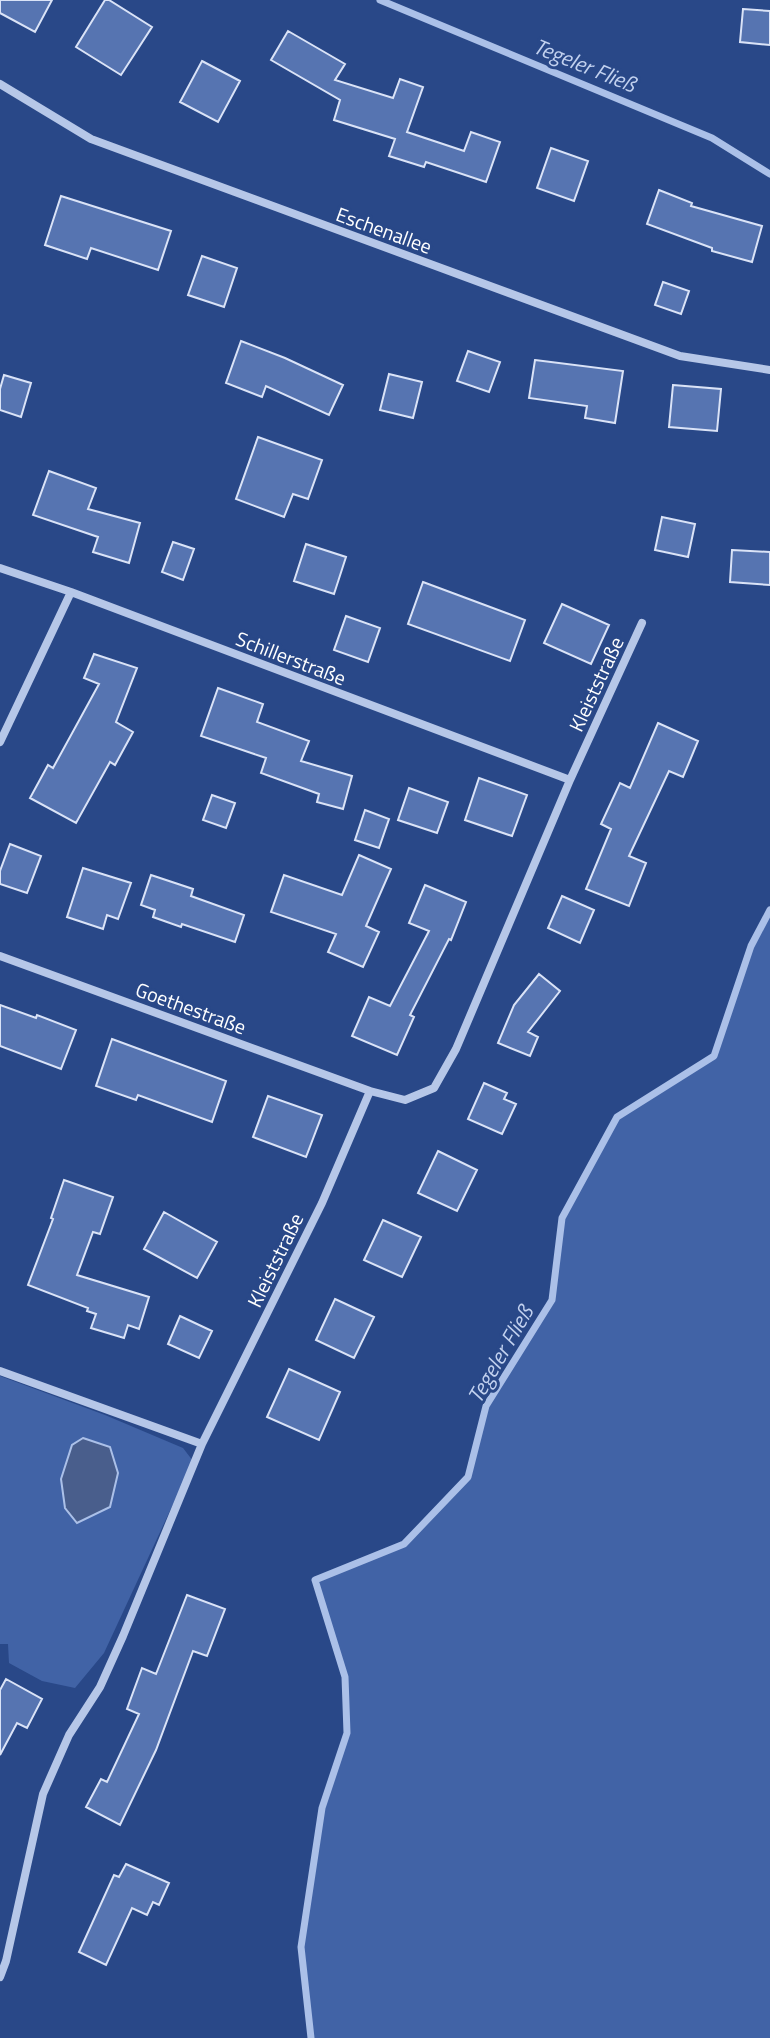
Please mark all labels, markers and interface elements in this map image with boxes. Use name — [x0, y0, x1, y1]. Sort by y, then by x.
water label: Tegeler Fließ — [529, 29, 642, 101]
street label: Eschenallee — [332, 198, 436, 262]
street label: Schillerstraße — [231, 623, 351, 693]
street label: Kleiststraße — [560, 631, 632, 737]
street label: Goethestraße — [131, 974, 251, 1042]
street label: Kleiststraße — [239, 1208, 311, 1312]
water label: Tegeler Fließ — [458, 1298, 542, 1409]

